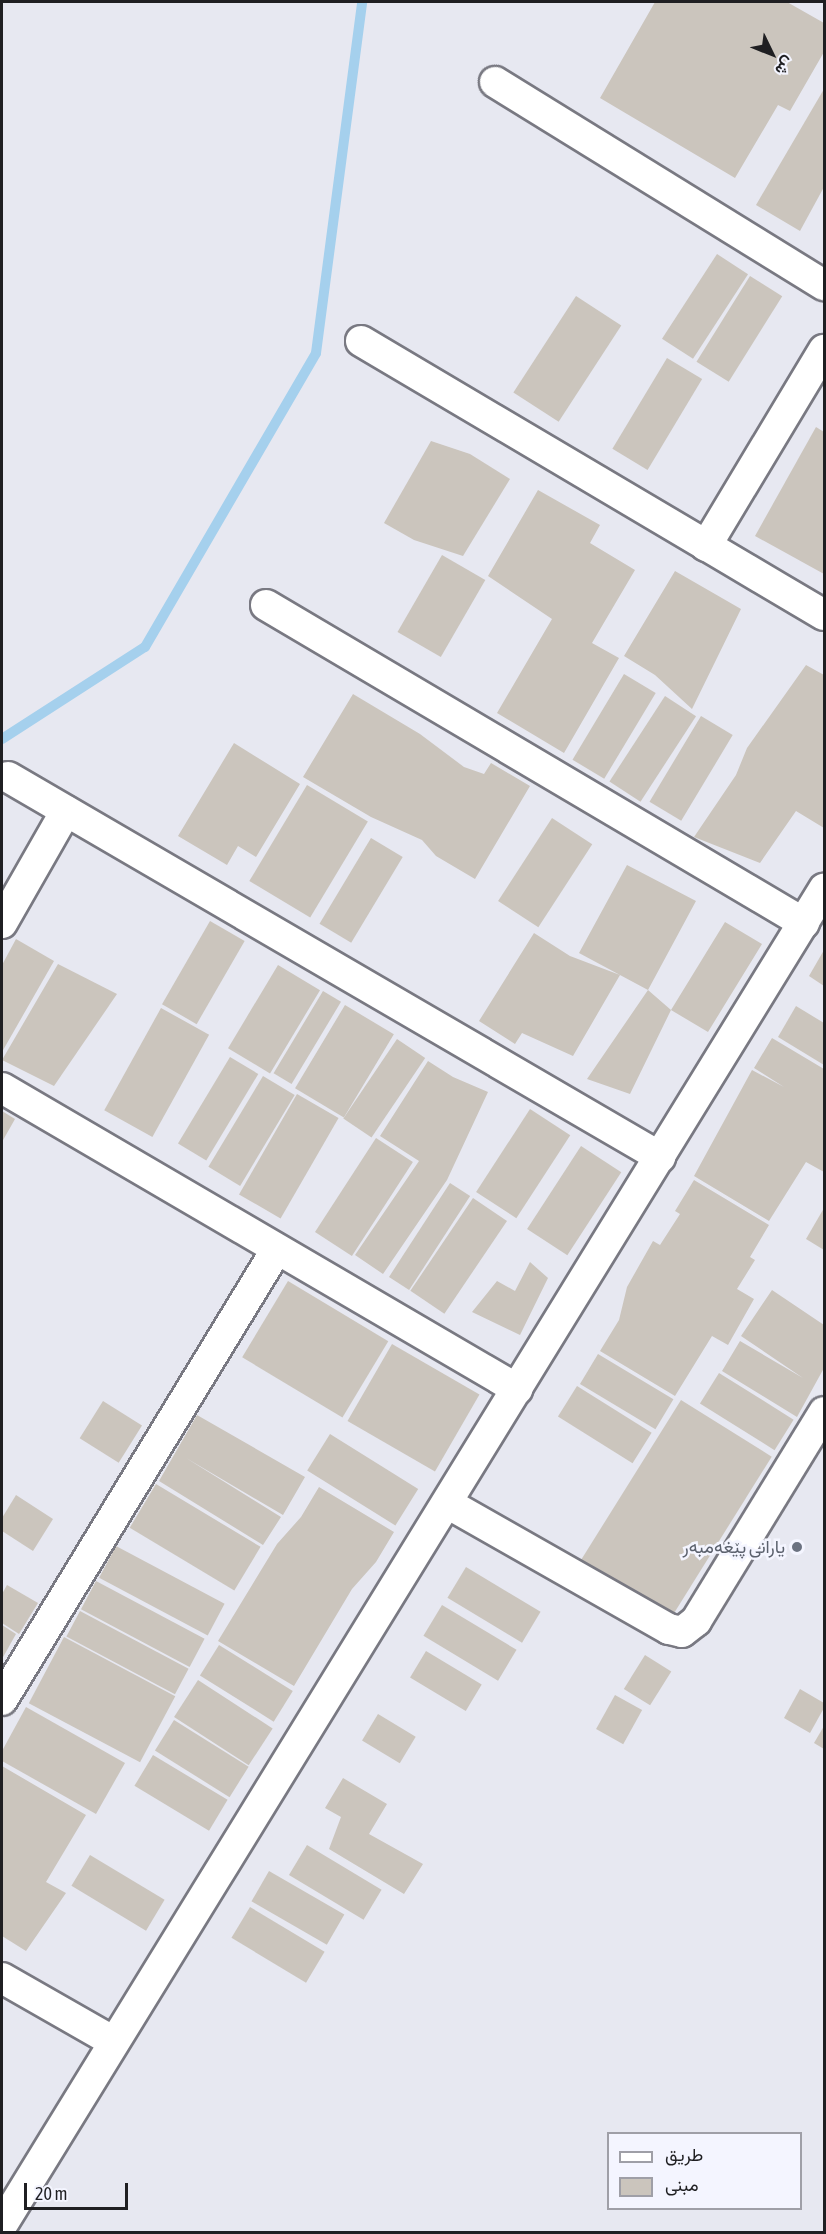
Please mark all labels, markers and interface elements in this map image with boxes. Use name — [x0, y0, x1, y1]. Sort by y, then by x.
north arrow — [742, 24, 802, 84]
text: ش — [772, 53, 798, 79]
place label: یارانی پێغەمبەر — [683, 1536, 785, 1558]
marker: یارانی پێغەمبەر — [790, 1540, 804, 1554]
legend — [607, 2132, 802, 2210]
text: طريق — [665, 2144, 703, 2165]
scale bar — [27, 2171, 130, 2209]
text: مبنى — [665, 2174, 699, 2195]
text: 20 m — [35, 2183, 67, 2204]

